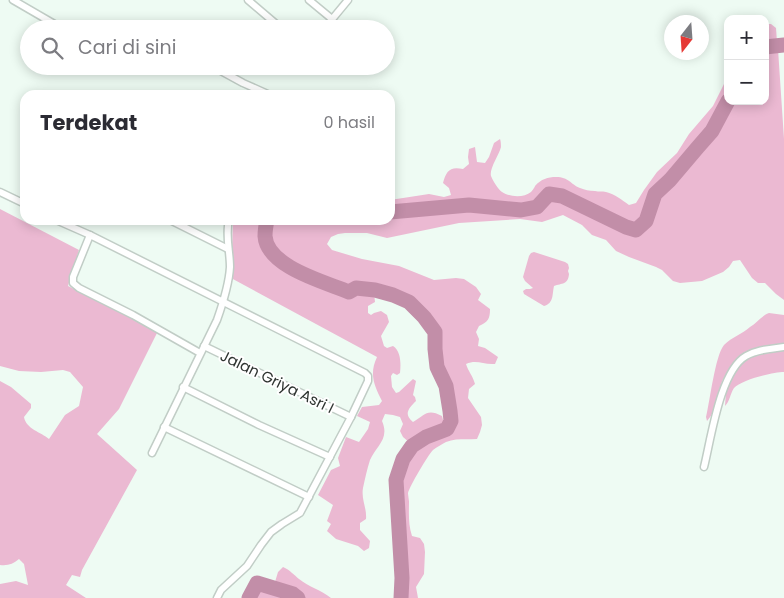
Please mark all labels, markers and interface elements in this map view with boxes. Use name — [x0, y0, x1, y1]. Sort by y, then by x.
north arrow — [664, 15, 709, 60]
map controls — [724, 15, 769, 105]
button: + — [724, 15, 769, 60]
search box — [20, 20, 395, 75]
icon: search — [38, 34, 66, 62]
text: Cari di sini — [78, 34, 176, 61]
button: − — [724, 60, 769, 105]
text: Terdekat — [40, 108, 137, 137]
text: 0 hasil — [323, 111, 375, 134]
street label: Jalan Griya Asri I — [217, 345, 338, 418]

